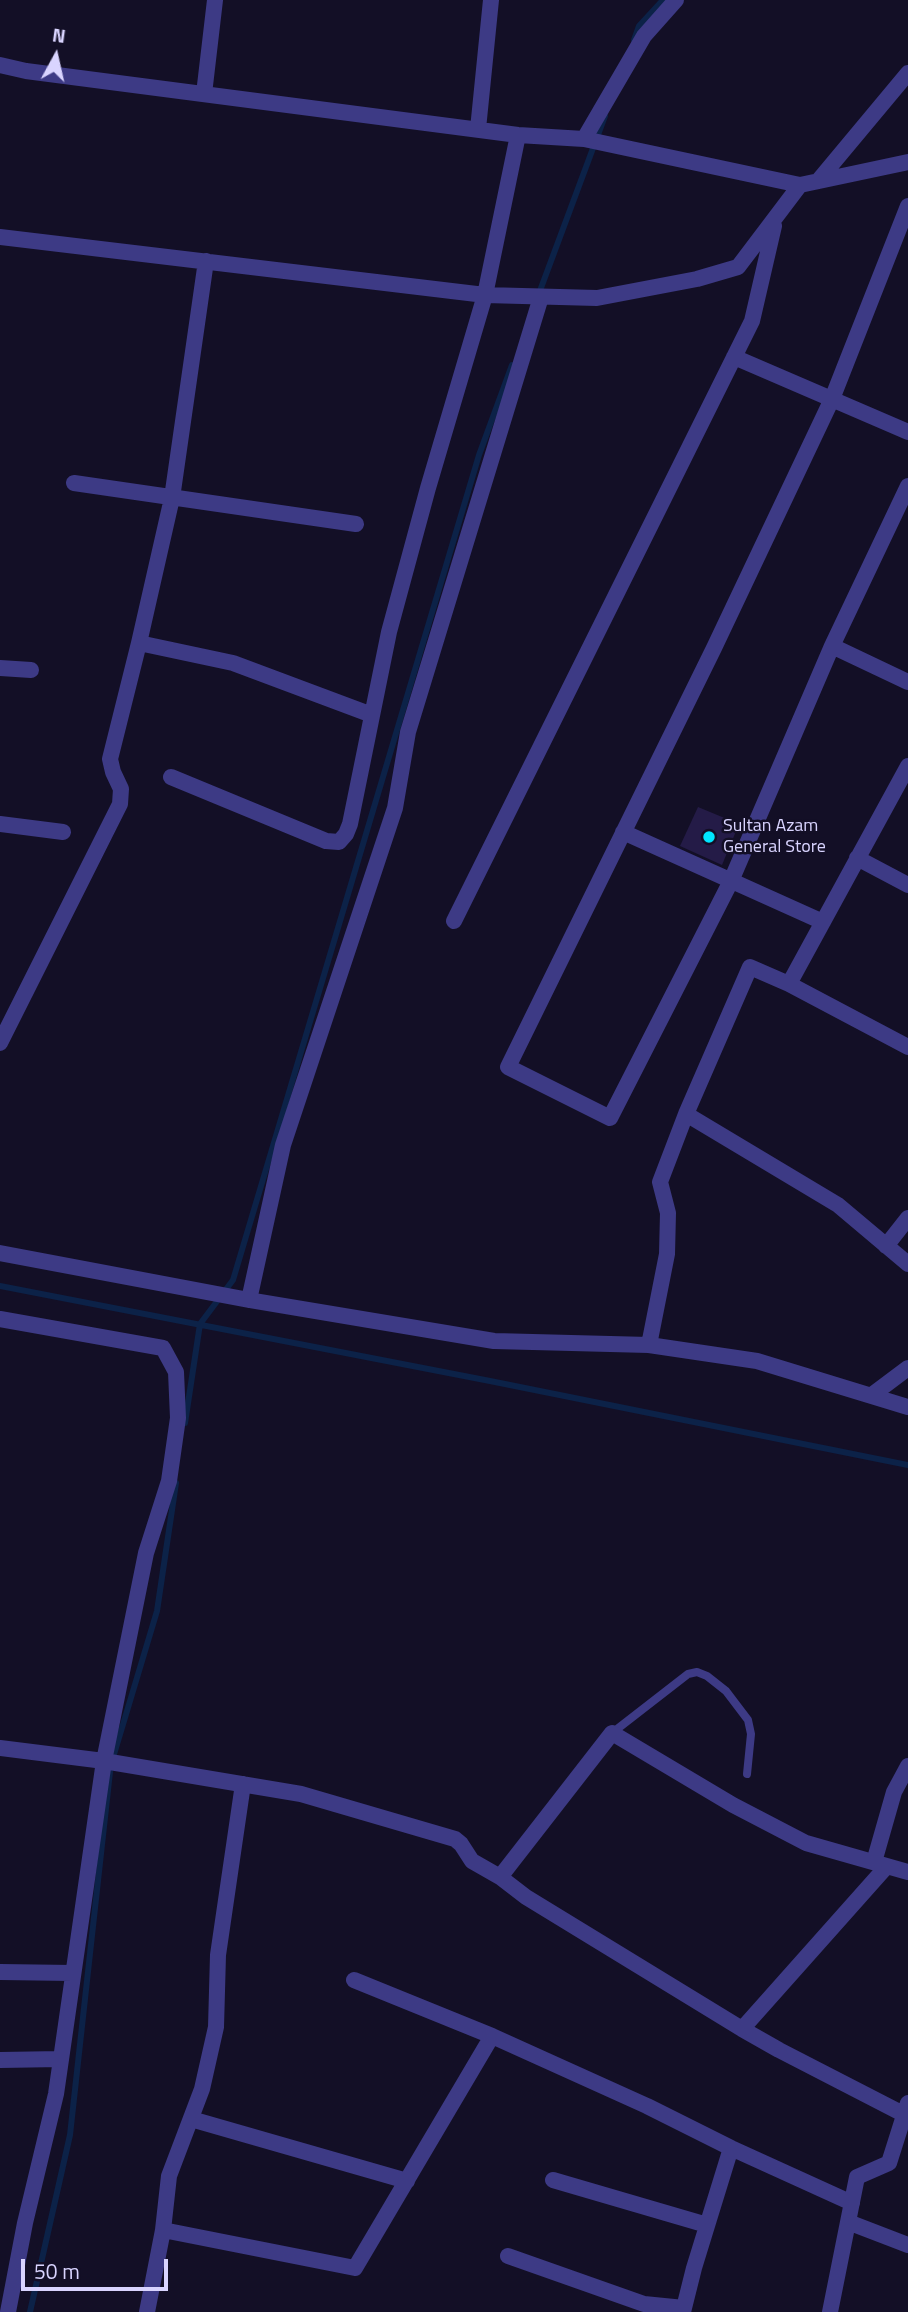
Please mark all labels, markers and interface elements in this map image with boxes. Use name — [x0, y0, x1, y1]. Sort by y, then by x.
text: N — [50, 19, 68, 50]
north arrow — [21, 21, 91, 91]
place label: Sultan Azam General Store — [723, 816, 826, 858]
marker: Sultan Azam General Store — [701, 829, 717, 845]
scale bar — [24, 2246, 172, 2290]
text: 50 m — [34, 2255, 80, 2287]

